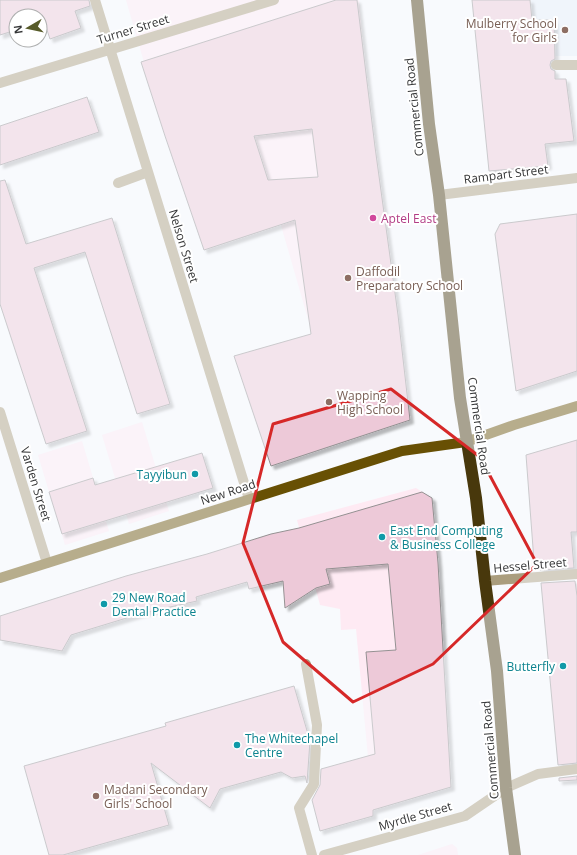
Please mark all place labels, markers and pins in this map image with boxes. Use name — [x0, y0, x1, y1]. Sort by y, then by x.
place label: Mulberry School for Girls — [466, 15, 557, 46]
marker: Mulberry School for Girls — [560, 25, 570, 35]
place label: Aptel East — [381, 210, 436, 227]
marker: Aptel East — [368, 213, 378, 223]
place label: Daffodil Preparatory School — [356, 263, 463, 294]
marker: Daffodil Preparatory School — [343, 273, 353, 283]
place label: Wapping High School — [337, 387, 403, 418]
marker: Wapping High School — [324, 397, 334, 407]
place label: Tayyibun — [137, 466, 187, 483]
marker: Tayyibun — [190, 469, 200, 479]
place label: East End Computing & Business College — [390, 522, 503, 553]
marker: East End Computing & Business College — [377, 532, 387, 542]
place label: 29 New Road Dental Practice — [112, 589, 196, 620]
marker: 29 New Road Dental Practice — [99, 599, 109, 609]
place label: Butterfly — [507, 658, 556, 675]
marker: Butterfly — [558, 661, 568, 671]
place label: The Whitechapel Centre — [245, 730, 338, 761]
marker: The Whitechapel Centre — [232, 740, 242, 750]
place label: Madani Secondary Girls' School — [104, 781, 209, 812]
marker: Madani Secondary Girls' School — [91, 791, 101, 801]

